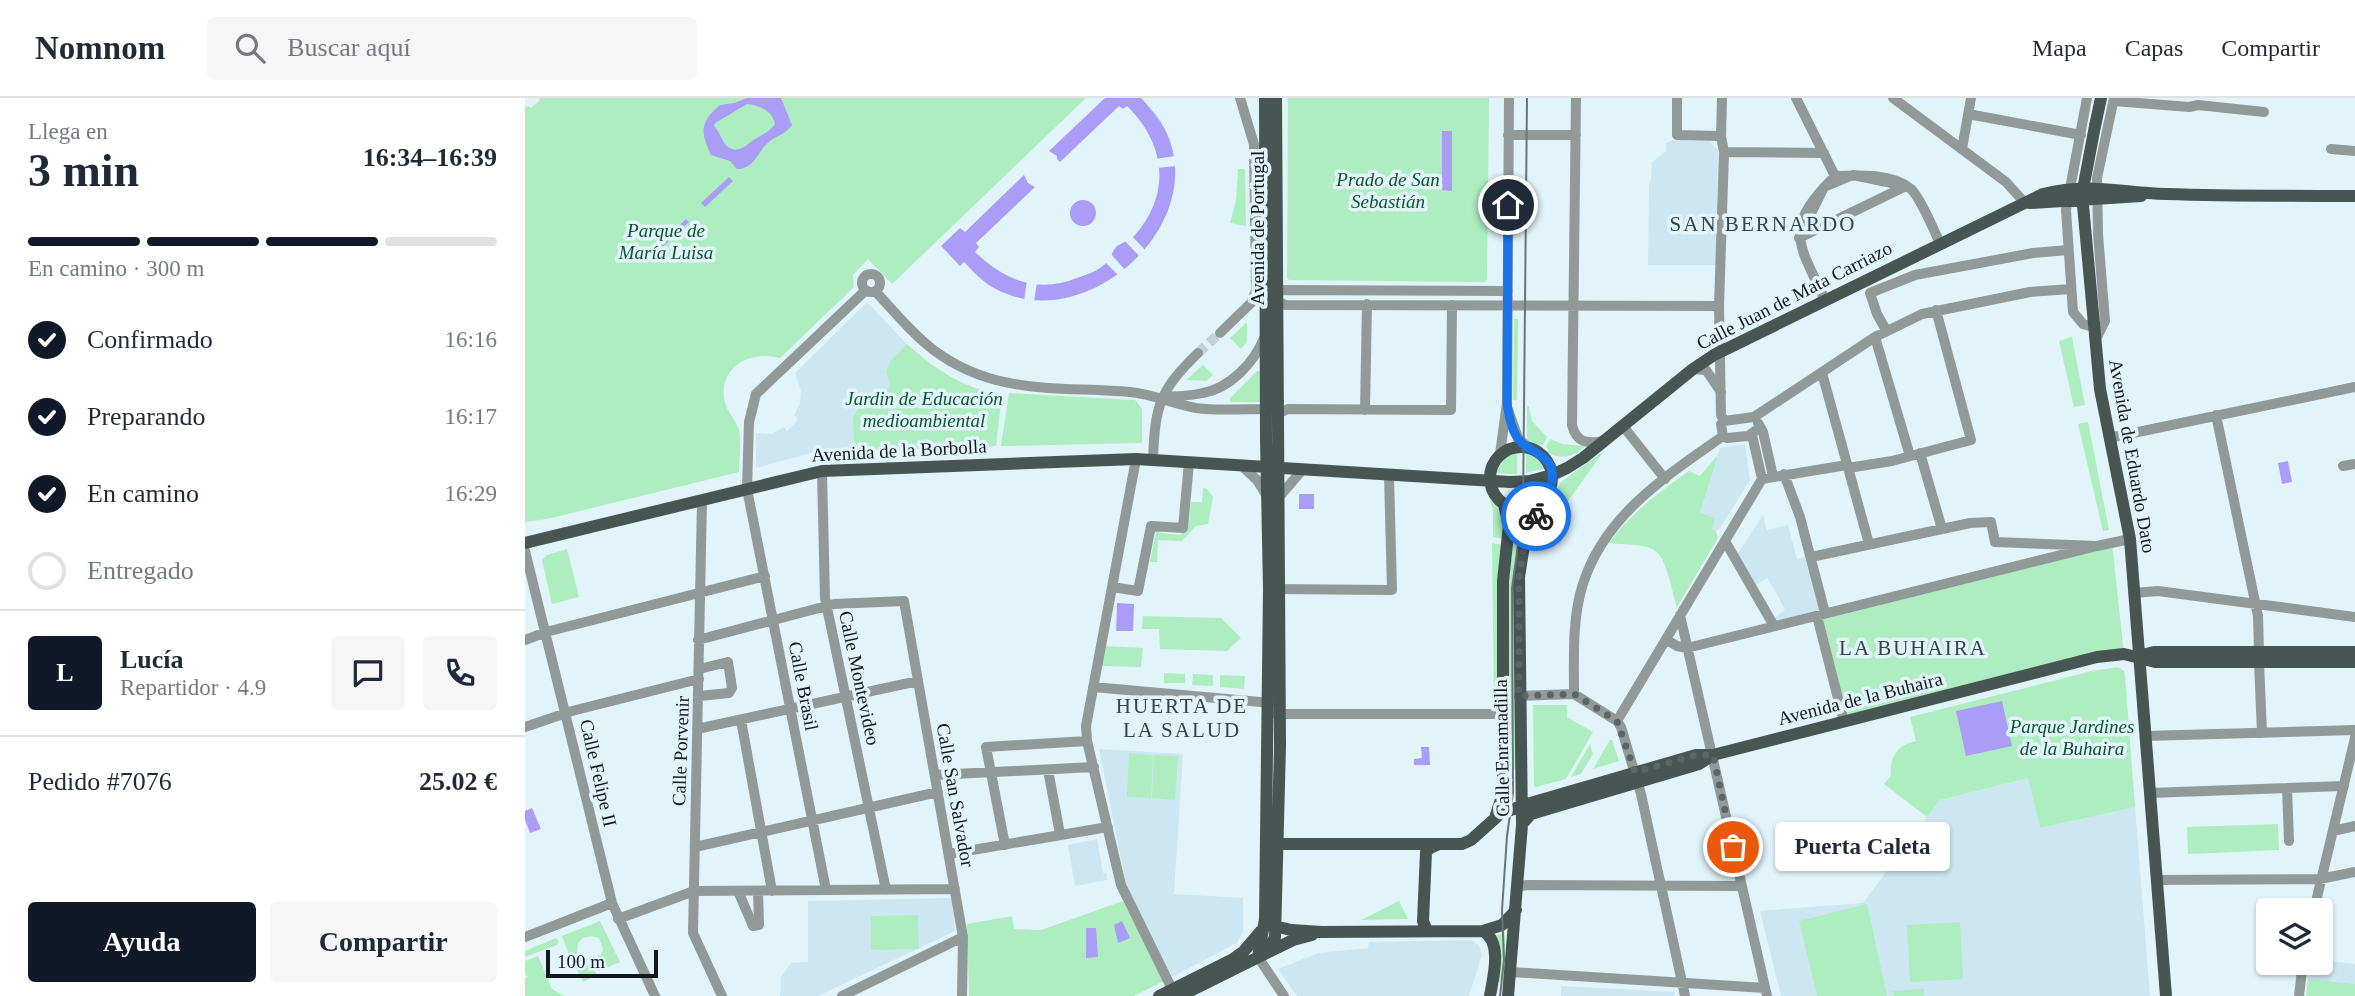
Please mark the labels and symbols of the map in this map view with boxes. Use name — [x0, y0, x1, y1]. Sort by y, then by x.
street label: Avenida de Portugal — [1247, 151, 1268, 305]
park label: Prado de San Sebastián — [1335, 169, 1440, 212]
pin — [1478, 175, 1538, 235]
district label: SAN BERNARDO — [1670, 212, 1856, 236]
park label: Parque de María Luisa — [618, 220, 713, 263]
street label: Calle Juan de Mata Carriazo — [1693, 237, 1895, 354]
street label: Avenida de Eduardo Dato — [2105, 358, 2160, 555]
park label: Jardin de Educación medioambiental — [845, 388, 1003, 431]
street label: Avenida de la Borbolla — [811, 435, 988, 466]
courier — [1501, 481, 1571, 551]
street label: Calle Montevideo — [835, 609, 884, 747]
district label: LA BUHAIRA — [1839, 636, 1987, 660]
street label: Calle Brasil — [785, 640, 822, 732]
street label: Avenida de la Buhaira — [1776, 668, 1945, 729]
street label: Calle Enramadilla — [1490, 678, 1513, 817]
district label: HUERTA DE LA SALUD — [1116, 694, 1248, 742]
street label: Calle Porvenir — [668, 695, 693, 806]
park label: Parque Jardines de la Buhaira — [2009, 716, 2134, 759]
street label: Calle Felipe II — [576, 717, 621, 829]
street label: Calle San Salvador — [933, 722, 979, 869]
pin — [1703, 817, 1763, 877]
callout: Puerta Caleta — [1775, 822, 1950, 872]
scale bar — [546, 947, 658, 979]

